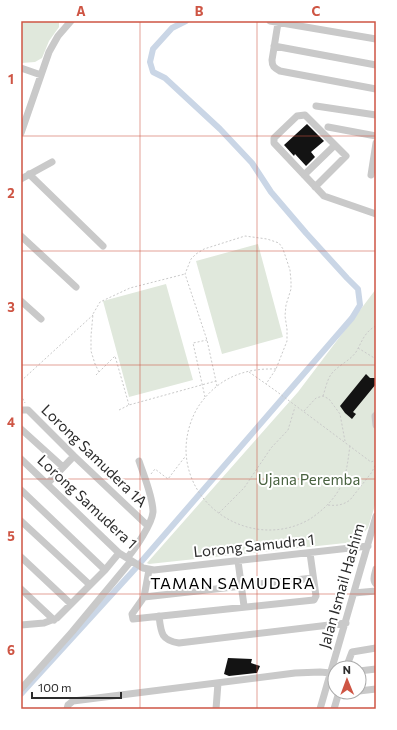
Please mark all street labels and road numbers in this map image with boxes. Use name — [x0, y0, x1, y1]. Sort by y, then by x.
street label: Lorong Samudera 1A — [37, 401, 151, 511]
street label: Lorong Samudera 1 — [34, 451, 140, 553]
street label: Jalan Ismail Hashim — [315, 521, 368, 650]
street label: Lorong Samudra 1 — [192, 530, 315, 560]

